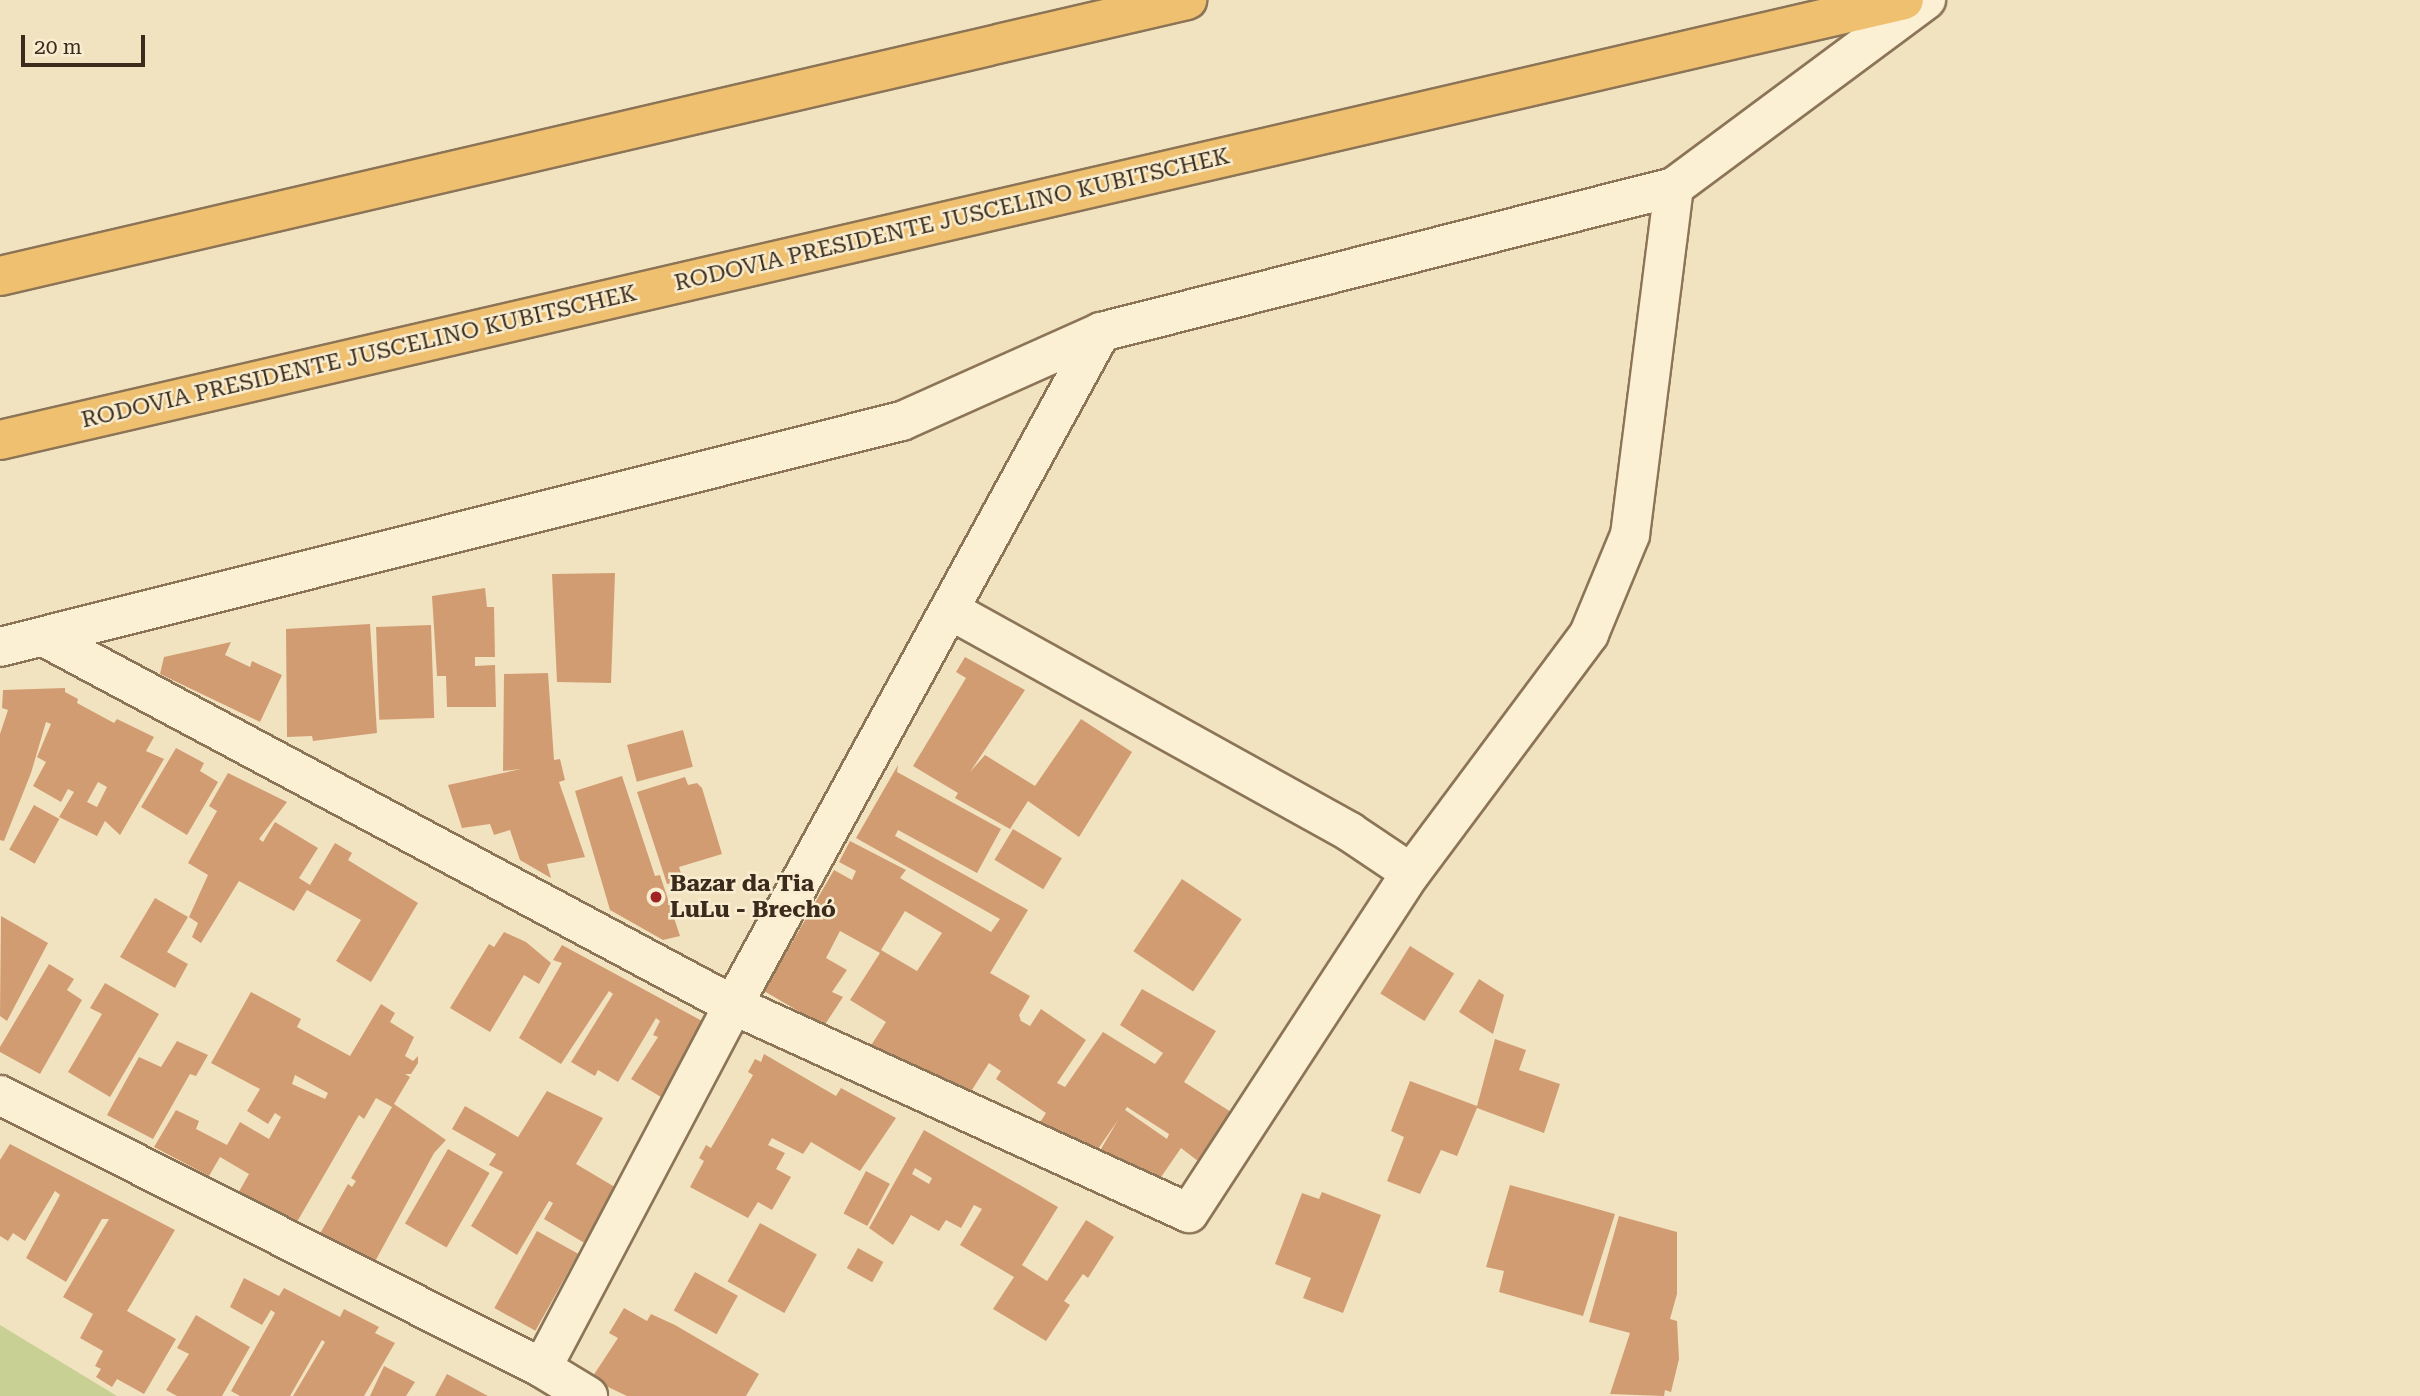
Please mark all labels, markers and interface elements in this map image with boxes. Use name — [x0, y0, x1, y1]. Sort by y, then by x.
scale bar — [24, 21, 149, 65]
text: 20 m — [34, 35, 82, 59]
street label: RODOVIA PRESIDENTE JUSCELINO KUBITSCHEK — [672, 143, 1232, 297]
street label: RODOVIA PRESIDENTE JUSCELINO KUBITSCHEK — [79, 280, 639, 434]
place label: Bazar da Tia LuLu - Brechó — [670, 870, 836, 924]
marker: Bazar da Tia LuLu - Brechó — [648, 889, 664, 905]

